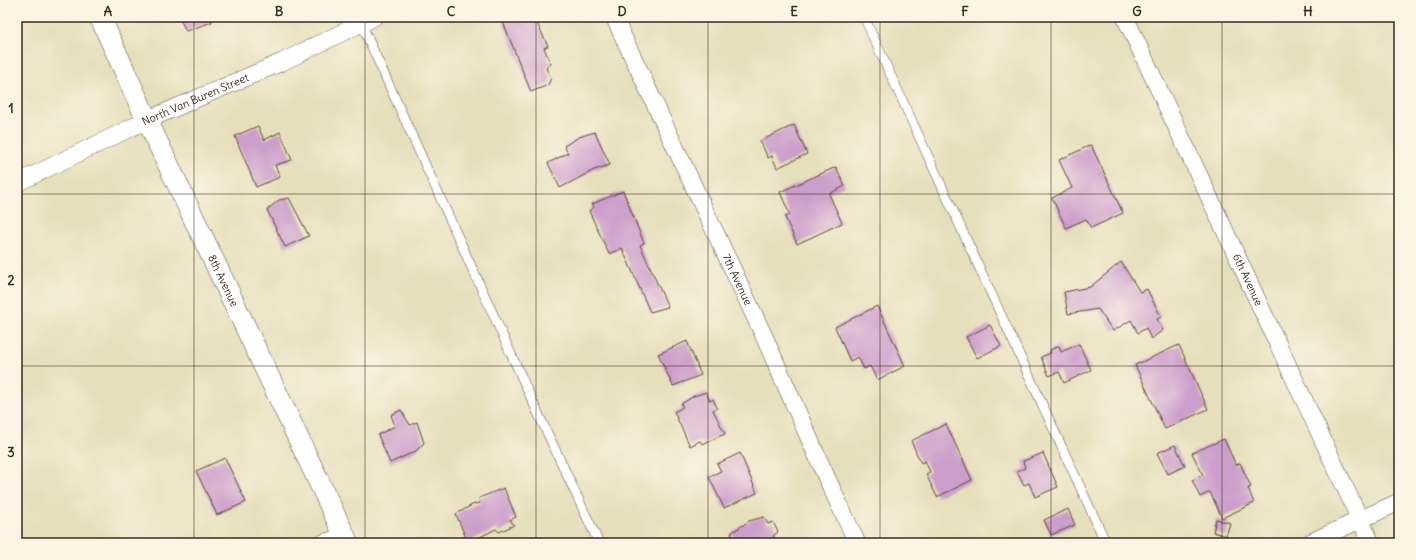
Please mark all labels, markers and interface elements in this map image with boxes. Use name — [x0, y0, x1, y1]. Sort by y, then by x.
text: A — [104, 3, 113, 20]
text: B — [275, 3, 284, 20]
text: C — [447, 3, 456, 20]
text: D — [617, 3, 627, 20]
text: E — [790, 3, 798, 20]
text: F — [961, 3, 969, 20]
text: G — [1132, 3, 1142, 20]
text: H — [1303, 3, 1313, 20]
street label: North Van Buren Street — [140, 70, 251, 128]
text: 1 — [8, 100, 14, 117]
street label: 6th Avenue — [1230, 251, 1266, 308]
street label: 8th Avenue — [205, 252, 242, 309]
street label: 7th Avenue — [719, 252, 755, 307]
text: 2 — [7, 272, 15, 289]
text: 3 — [7, 444, 15, 461]

